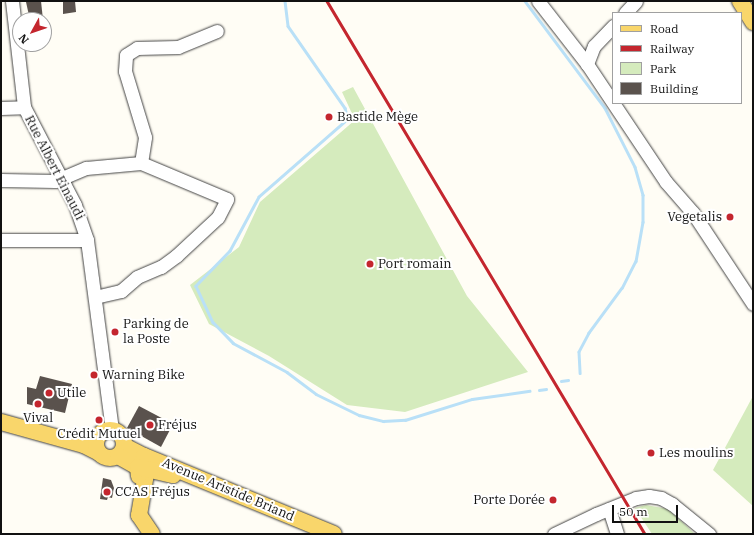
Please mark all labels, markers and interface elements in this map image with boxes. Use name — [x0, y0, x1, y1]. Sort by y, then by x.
north arrow — [12, 12, 52, 52]
legend — [612, 12, 742, 104]
text: Road — [650, 21, 679, 36]
text: N — [15, 31, 32, 47]
text: Railway — [650, 41, 694, 56]
text: Park — [650, 61, 676, 76]
text: Building — [650, 81, 698, 96]
place label: Bastide Mège — [337, 109, 418, 125]
marker: Bastide Mège — [324, 112, 334, 122]
street label: Rue Albert Einaudi — [21, 113, 87, 223]
place label: Vegetalis — [667, 209, 722, 225]
marker: Vegetalis — [725, 212, 735, 222]
place label: Port romain — [378, 256, 452, 272]
marker: Port romain — [365, 259, 375, 269]
place label: Parking de la Poste — [123, 317, 189, 348]
marker: Parking de la Poste — [110, 327, 120, 337]
place label: Warning Bike — [102, 367, 185, 383]
marker: Warning Bike — [89, 370, 99, 380]
place label: Utile — [57, 385, 86, 401]
marker: Utile — [44, 388, 54, 398]
marker: Vival — [33, 399, 43, 409]
place label: Vival — [23, 410, 53, 426]
marker: Crédit Mutuel — [94, 415, 104, 425]
place label: Fréjus — [158, 417, 197, 433]
marker: Fréjus — [145, 420, 155, 430]
place label: Crédit Mutuel — [57, 426, 141, 442]
place label: Les moulins — [659, 445, 733, 461]
marker: Les moulins — [646, 448, 656, 458]
street label: Avenue Aristide Briand — [160, 455, 296, 525]
place label: CCAS Fréjus — [115, 484, 190, 500]
marker: CCAS Fréjus — [102, 487, 112, 497]
place label: Porte Dorée — [473, 492, 545, 508]
marker: Porte Dorée — [548, 495, 558, 505]
scale bar — [614, 497, 680, 523]
text: 50 m — [619, 504, 648, 519]

